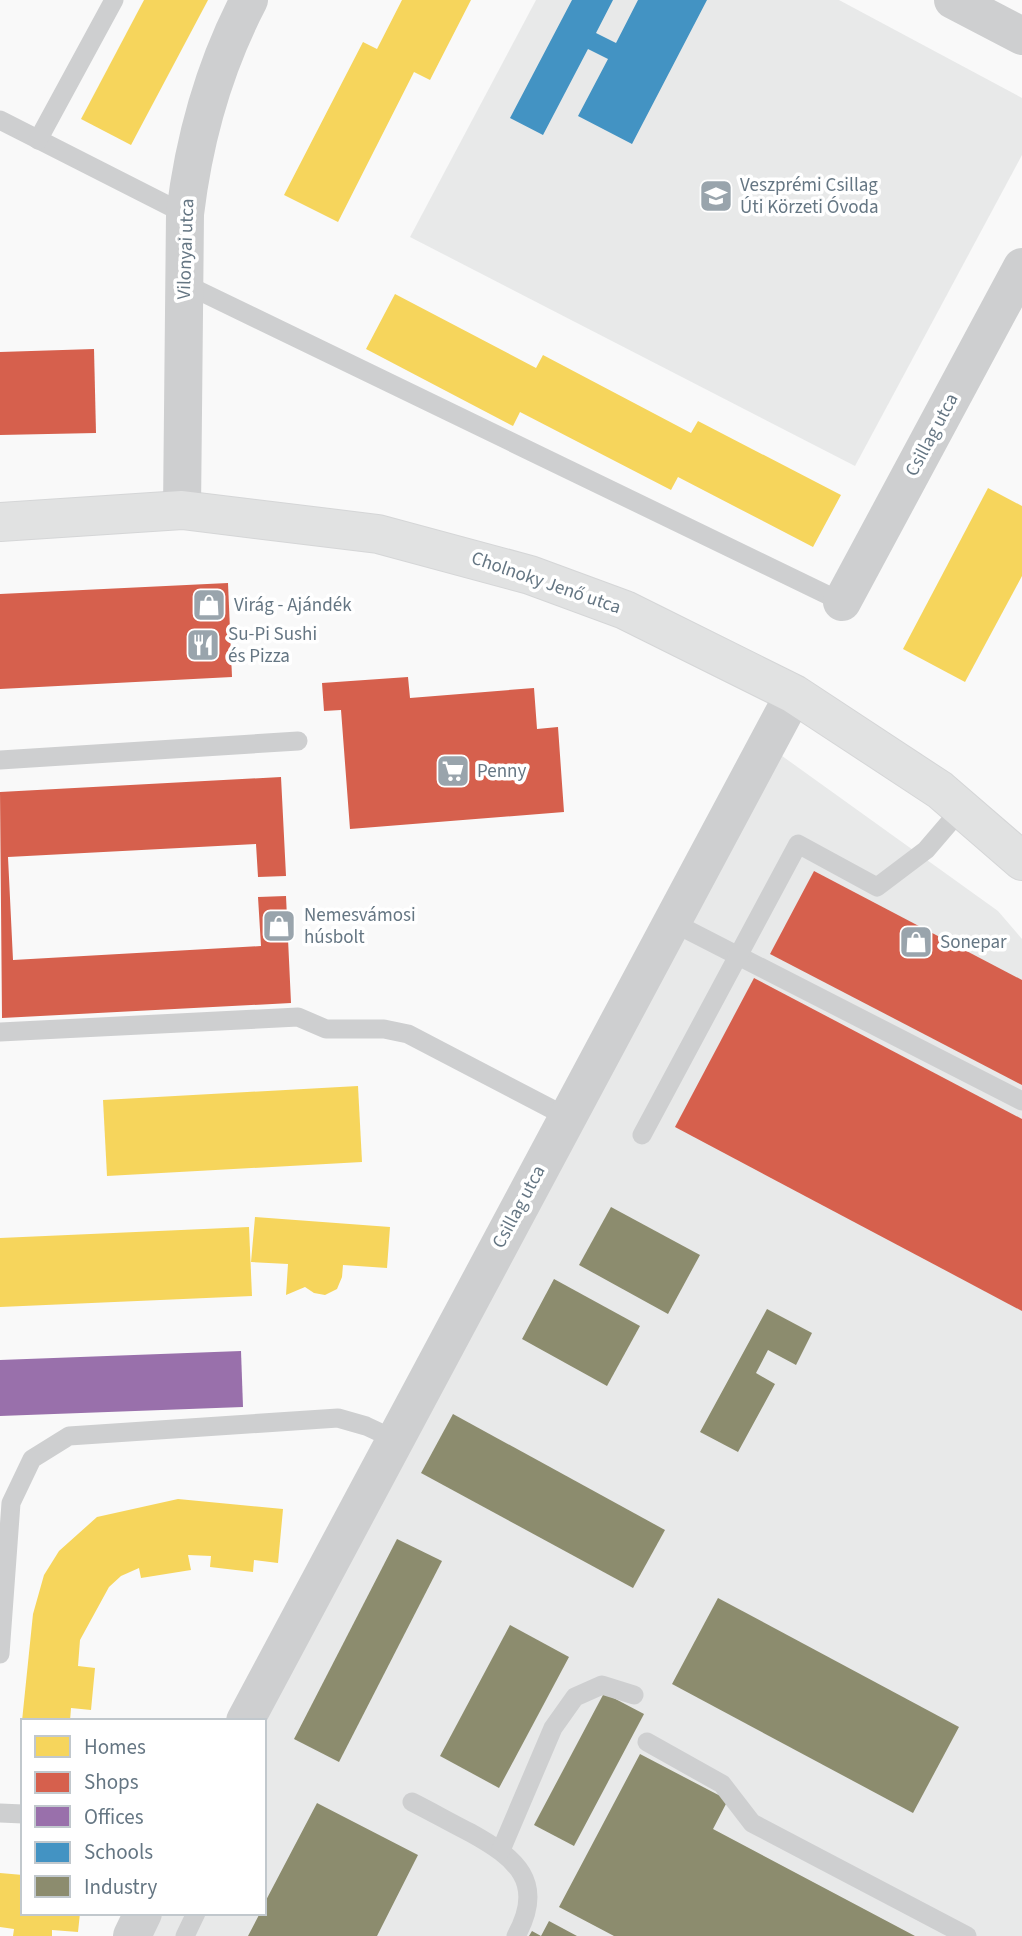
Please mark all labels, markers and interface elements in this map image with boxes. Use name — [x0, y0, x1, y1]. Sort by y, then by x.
place label: Veszprémi Csillag Úti Körzeti Óvoda — [740, 172, 879, 221]
school or university icon: Veszprémi Csillag Úti Körzeti Óvoda — [697, 177, 735, 215]
street label: Vilonyai utca — [171, 198, 201, 300]
street label: Csillag utca — [899, 389, 965, 481]
street label: Cholnoky Jenő utca — [468, 545, 624, 621]
shop icon: Virág - Ajándék — [190, 586, 228, 624]
place label: Virág - Ajándék — [234, 592, 352, 619]
place label: Su-Pi Sushi és Pizza — [228, 621, 317, 670]
restaurant icon: Su-Pi Sushi és Pizza — [184, 626, 222, 664]
supermarket icon: Penny — [434, 752, 472, 790]
place label: Penny — [477, 758, 527, 785]
place label: Nemesvámosi húsbolt — [304, 902, 416, 951]
shop icon: Nemesvámosi húsbolt — [260, 907, 298, 945]
shop icon: Sonepar — [897, 923, 935, 961]
place label: Sonepar — [940, 929, 1007, 956]
street label: Csillag utca — [486, 1161, 552, 1253]
legend — [21, 1719, 266, 1915]
text: Homes — [84, 1732, 146, 1762]
text: Shops — [84, 1767, 139, 1797]
text: Offices — [84, 1802, 144, 1832]
text: Schools — [84, 1837, 153, 1867]
text: Industry — [84, 1872, 157, 1902]

